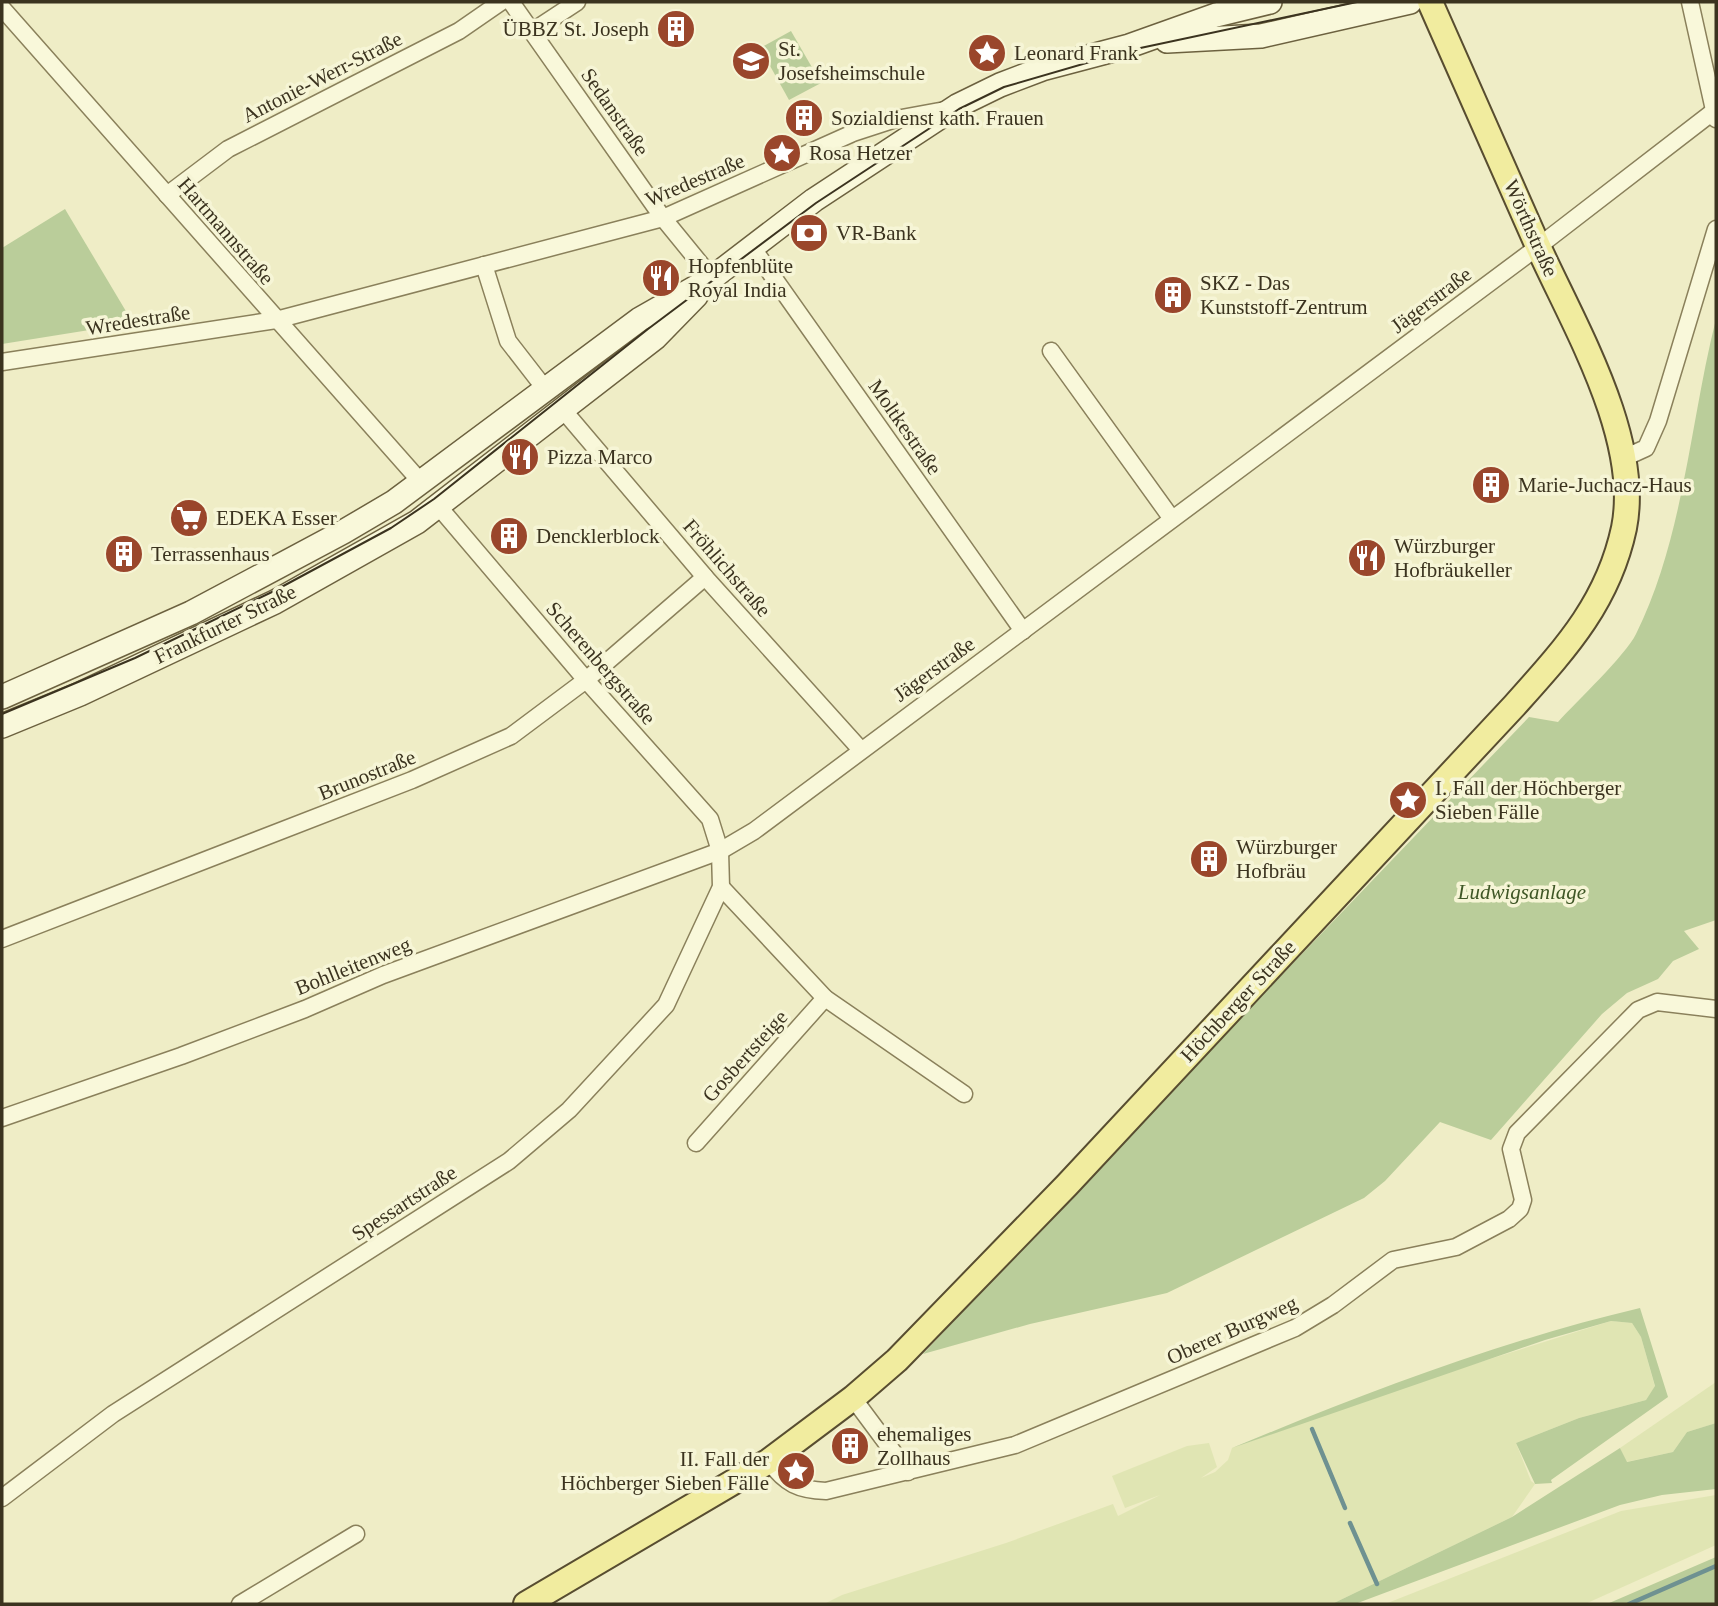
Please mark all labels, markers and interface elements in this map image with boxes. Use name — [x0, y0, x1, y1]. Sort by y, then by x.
building icon: ÜBBZ St. Joseph — [655, 8, 697, 50]
place label: ÜBBZ St. Joseph — [503, 17, 649, 41]
street label: Antonie-Werr-Straße — [238, 26, 406, 128]
place icon: Leonard Frank — [966, 32, 1008, 74]
place label: St. Josefsheimschule — [778, 37, 925, 85]
school or university icon: St. Josefsheimschule — [730, 40, 772, 82]
place label: Leonard Frank — [1014, 41, 1139, 65]
street label: Sedanstraße — [576, 64, 654, 160]
building icon: Sozialdienst kath. Frauen — [783, 97, 825, 139]
place label: Sozialdienst kath. Frauen — [831, 106, 1044, 130]
place icon: Rosa Hetzer — [761, 132, 803, 174]
place label: Rosa Hetzer — [809, 141, 912, 165]
street label: Wredestraße — [642, 148, 748, 212]
street label: Hartmannstraße — [173, 173, 279, 289]
street label: Wörthstraße — [1499, 176, 1563, 280]
bank icon: VR-Bank — [788, 212, 830, 254]
place label: VR-Bank — [836, 221, 917, 245]
place label: Hopfenblüte Royal India — [688, 254, 793, 302]
restaurant icon: Hopfenblüte Royal India — [640, 257, 682, 299]
street label: Jägerstraße — [1386, 262, 1476, 338]
place label: SKZ - Das Kunststoff-Zentrum — [1200, 271, 1368, 319]
building icon: SKZ - Das Kunststoff-Zentrum — [1152, 274, 1194, 316]
street label: Wredestraße — [84, 300, 192, 340]
street label: Moltkestraße — [863, 375, 947, 479]
restaurant icon: Pizza Marco — [499, 436, 541, 478]
place label: Pizza Marco — [547, 445, 653, 469]
building icon: Marie-Juchacz-Haus — [1470, 464, 1512, 506]
place label: Marie-Juchacz-Haus — [1518, 473, 1692, 497]
supermarket icon: EDEKA Esser — [168, 497, 210, 539]
place label: EDEKA Esser — [216, 506, 337, 530]
street label: Fröhlichstraße — [678, 514, 776, 622]
building icon: Dencklerblock — [488, 515, 530, 557]
place label: Dencklerblock — [536, 524, 660, 548]
building icon: Terrassenhaus — [103, 533, 145, 575]
place label: Würzburger Hofbräukeller — [1394, 534, 1512, 582]
restaurant icon: Würzburger Hofbräukeller — [1346, 537, 1388, 579]
place label: Terrassenhaus — [151, 542, 270, 566]
street label: Frankfurter Straße — [150, 579, 300, 669]
street label: Scherenbergstraße — [541, 597, 661, 729]
street label: Jägerstraße — [889, 632, 979, 706]
street label: Brunostraße — [315, 745, 419, 805]
place label: I. Fall der Höchberger Sieben Fälle — [1435, 776, 1621, 824]
place icon: I. Fall der Höchberger Sieben Fälle — [1387, 779, 1429, 821]
place label: Würzburger Hofbräu — [1236, 835, 1337, 883]
building icon: Würzburger Hofbräu — [1188, 838, 1230, 880]
park label: Ludwigsanlage — [1457, 880, 1586, 904]
street label: Bohlleitenweg — [292, 932, 415, 1000]
street label: Höchberger Straße — [1175, 935, 1301, 1067]
street label: Gosbertsteige — [697, 1005, 793, 1107]
street label: Spessartstraße — [347, 1160, 461, 1246]
street label: Oberer Burgweg — [1163, 1290, 1301, 1369]
place label: ehemaliges Zollhaus — [877, 1422, 971, 1470]
building icon: ehemaliges Zollhaus — [829, 1425, 871, 1467]
place label: II. Fall der Höchberger Sieben Fälle — [561, 1447, 769, 1495]
place icon: II. Fall der Höchberger Sieben Fälle — [775, 1450, 817, 1492]

